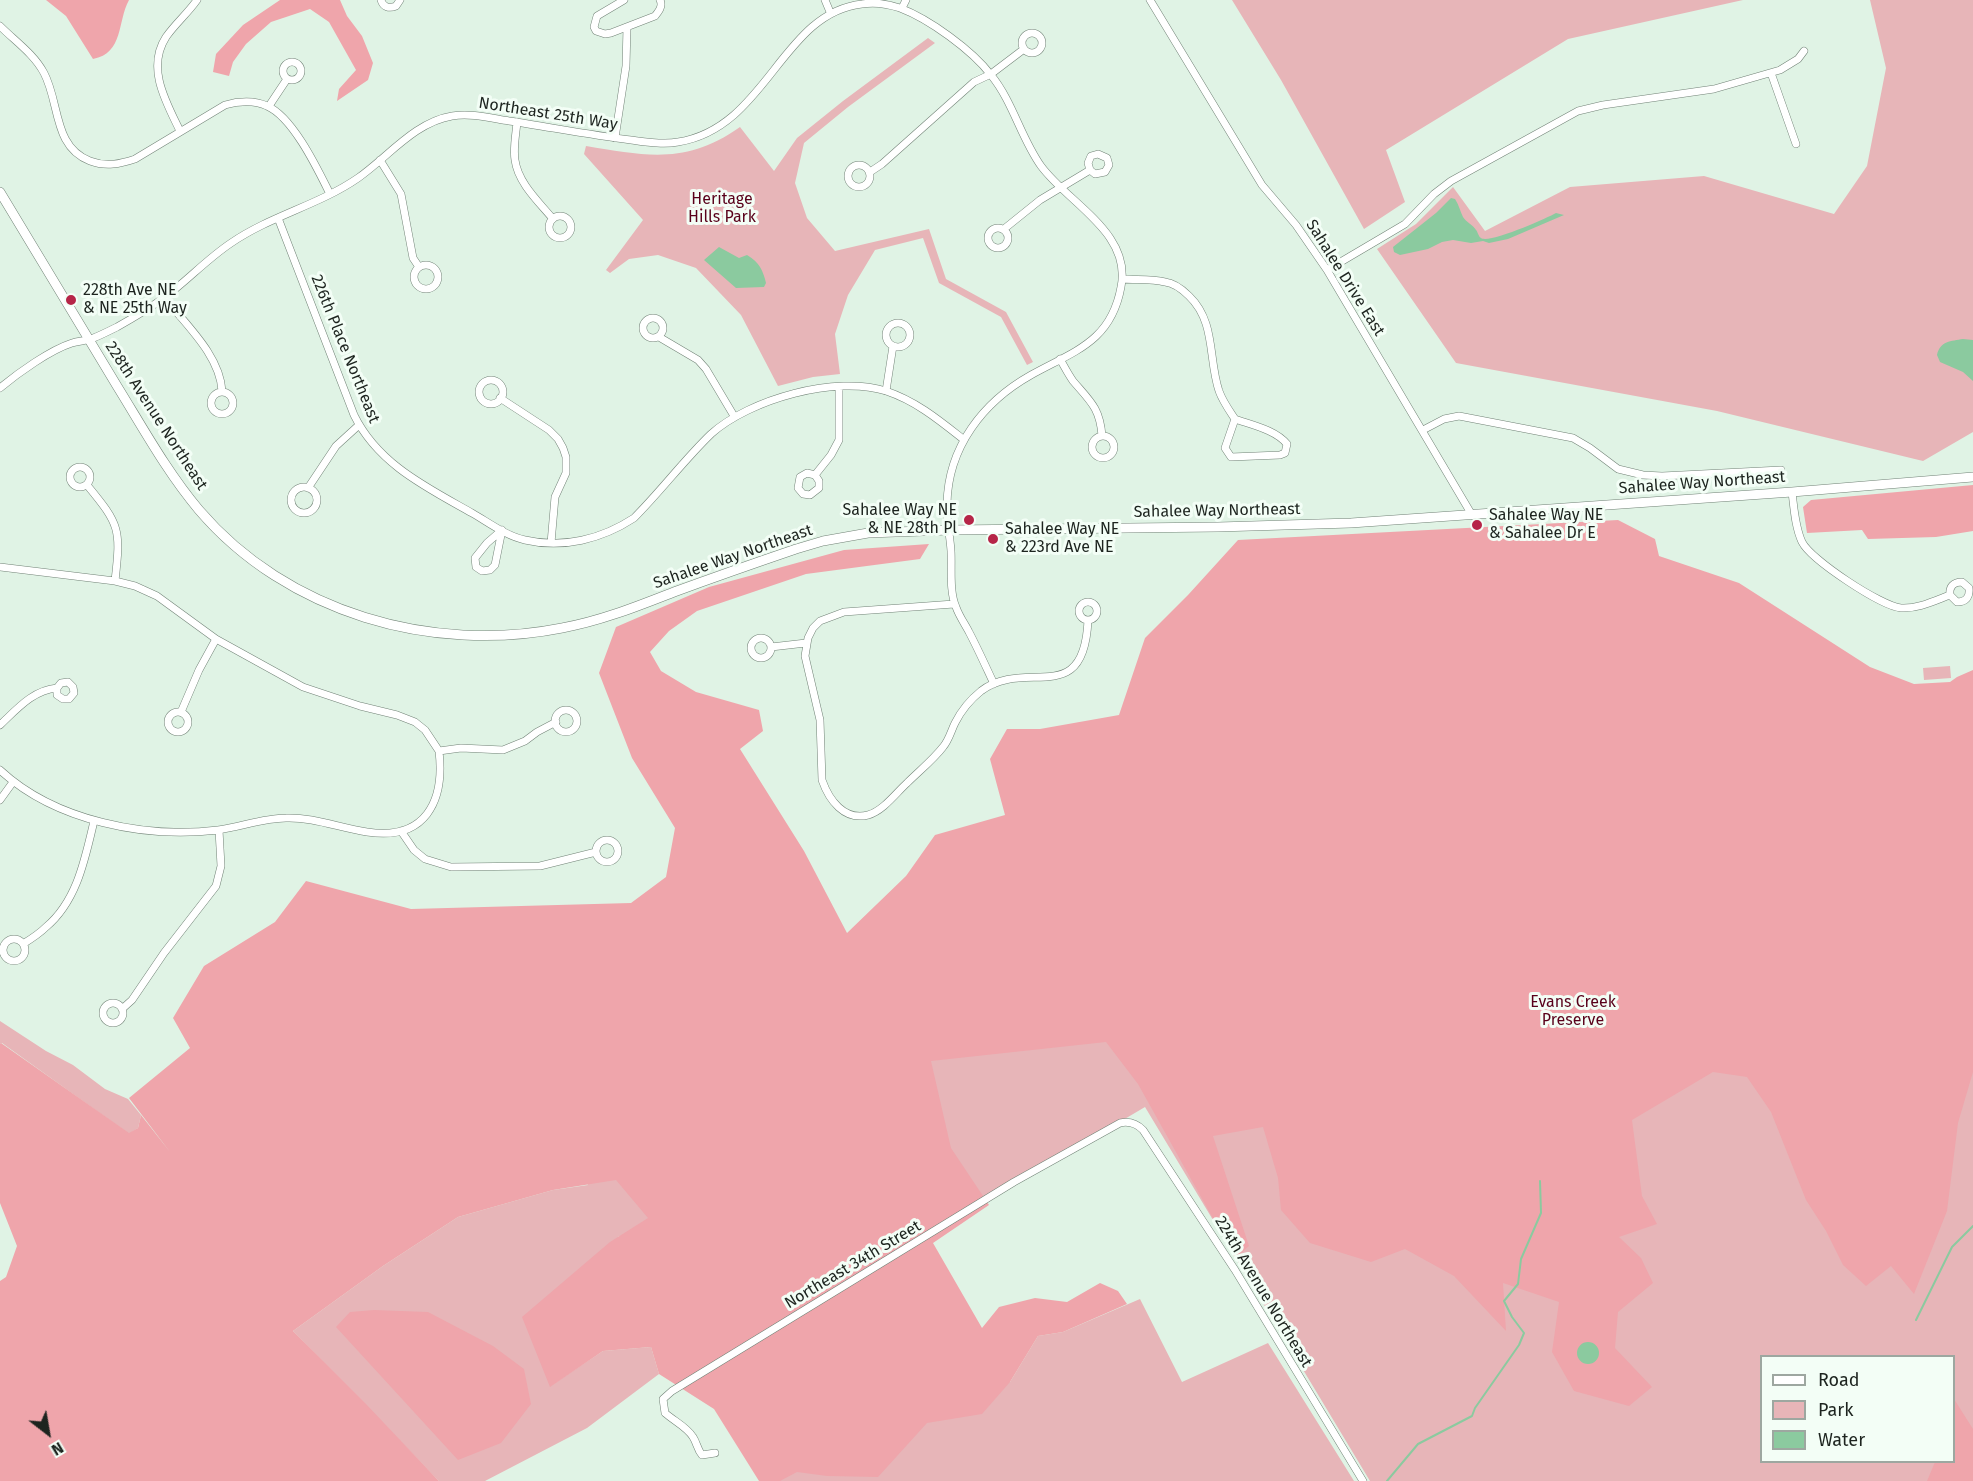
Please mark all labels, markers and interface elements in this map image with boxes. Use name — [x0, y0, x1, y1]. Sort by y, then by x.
street label: Northeast 25th Way — [477, 94, 619, 134]
park label: Heritage Hills Park — [688, 190, 756, 228]
street label: Sahalee Drive East — [1301, 216, 1389, 340]
street label: 226th Place Northeast — [306, 272, 384, 426]
place label: 228th Ave NE & NE 25th Way — [83, 281, 187, 319]
marker: 228th Ave NE & NE 25th Way — [64, 293, 78, 307]
street label: 228th Avenue Northeast — [101, 338, 211, 494]
street label: Sahalee Way Northeast — [1618, 468, 1786, 498]
street label: Sahalee Way Northeast — [1133, 500, 1301, 522]
place label: Sahalee Way NE & NE 28th Pl — [843, 501, 957, 539]
place label: Sahalee Way NE & Sahalee Dr E — [1489, 506, 1603, 544]
marker: Sahalee Way NE & NE 28th Pl — [962, 513, 976, 527]
marker: Sahalee Way NE & Sahalee Dr E — [1470, 518, 1484, 532]
place label: Sahalee Way NE & 223rd Ave NE — [1005, 520, 1119, 558]
street label: Sahalee Way Northeast — [651, 521, 815, 593]
marker: Sahalee Way NE & 223rd Ave NE — [986, 532, 1000, 546]
park label: Evans Creek Preserve — [1530, 993, 1616, 1031]
street label: 224th Avenue Northeast — [1210, 1213, 1316, 1371]
street label: Northeast 34th Street — [781, 1217, 925, 1313]
legend — [1760, 1355, 1955, 1463]
text: Road — [1818, 1369, 1860, 1391]
text: Park — [1818, 1399, 1853, 1421]
north arrow — [18, 1403, 78, 1463]
text: Water — [1818, 1429, 1865, 1451]
text: N — [48, 1438, 67, 1460]

